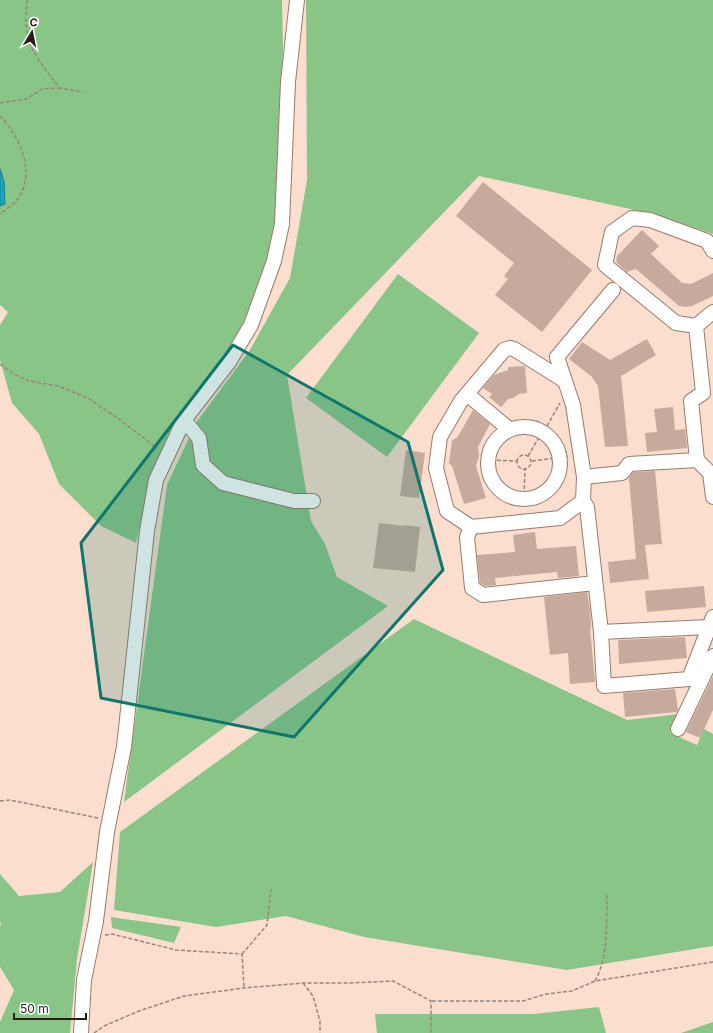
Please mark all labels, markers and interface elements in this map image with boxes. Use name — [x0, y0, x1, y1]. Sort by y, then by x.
north arrow — [12, 12, 52, 52]
text: С — [29, 15, 39, 30]
scale bar — [14, 995, 86, 1021]
text: 50 m — [20, 1001, 49, 1016]

